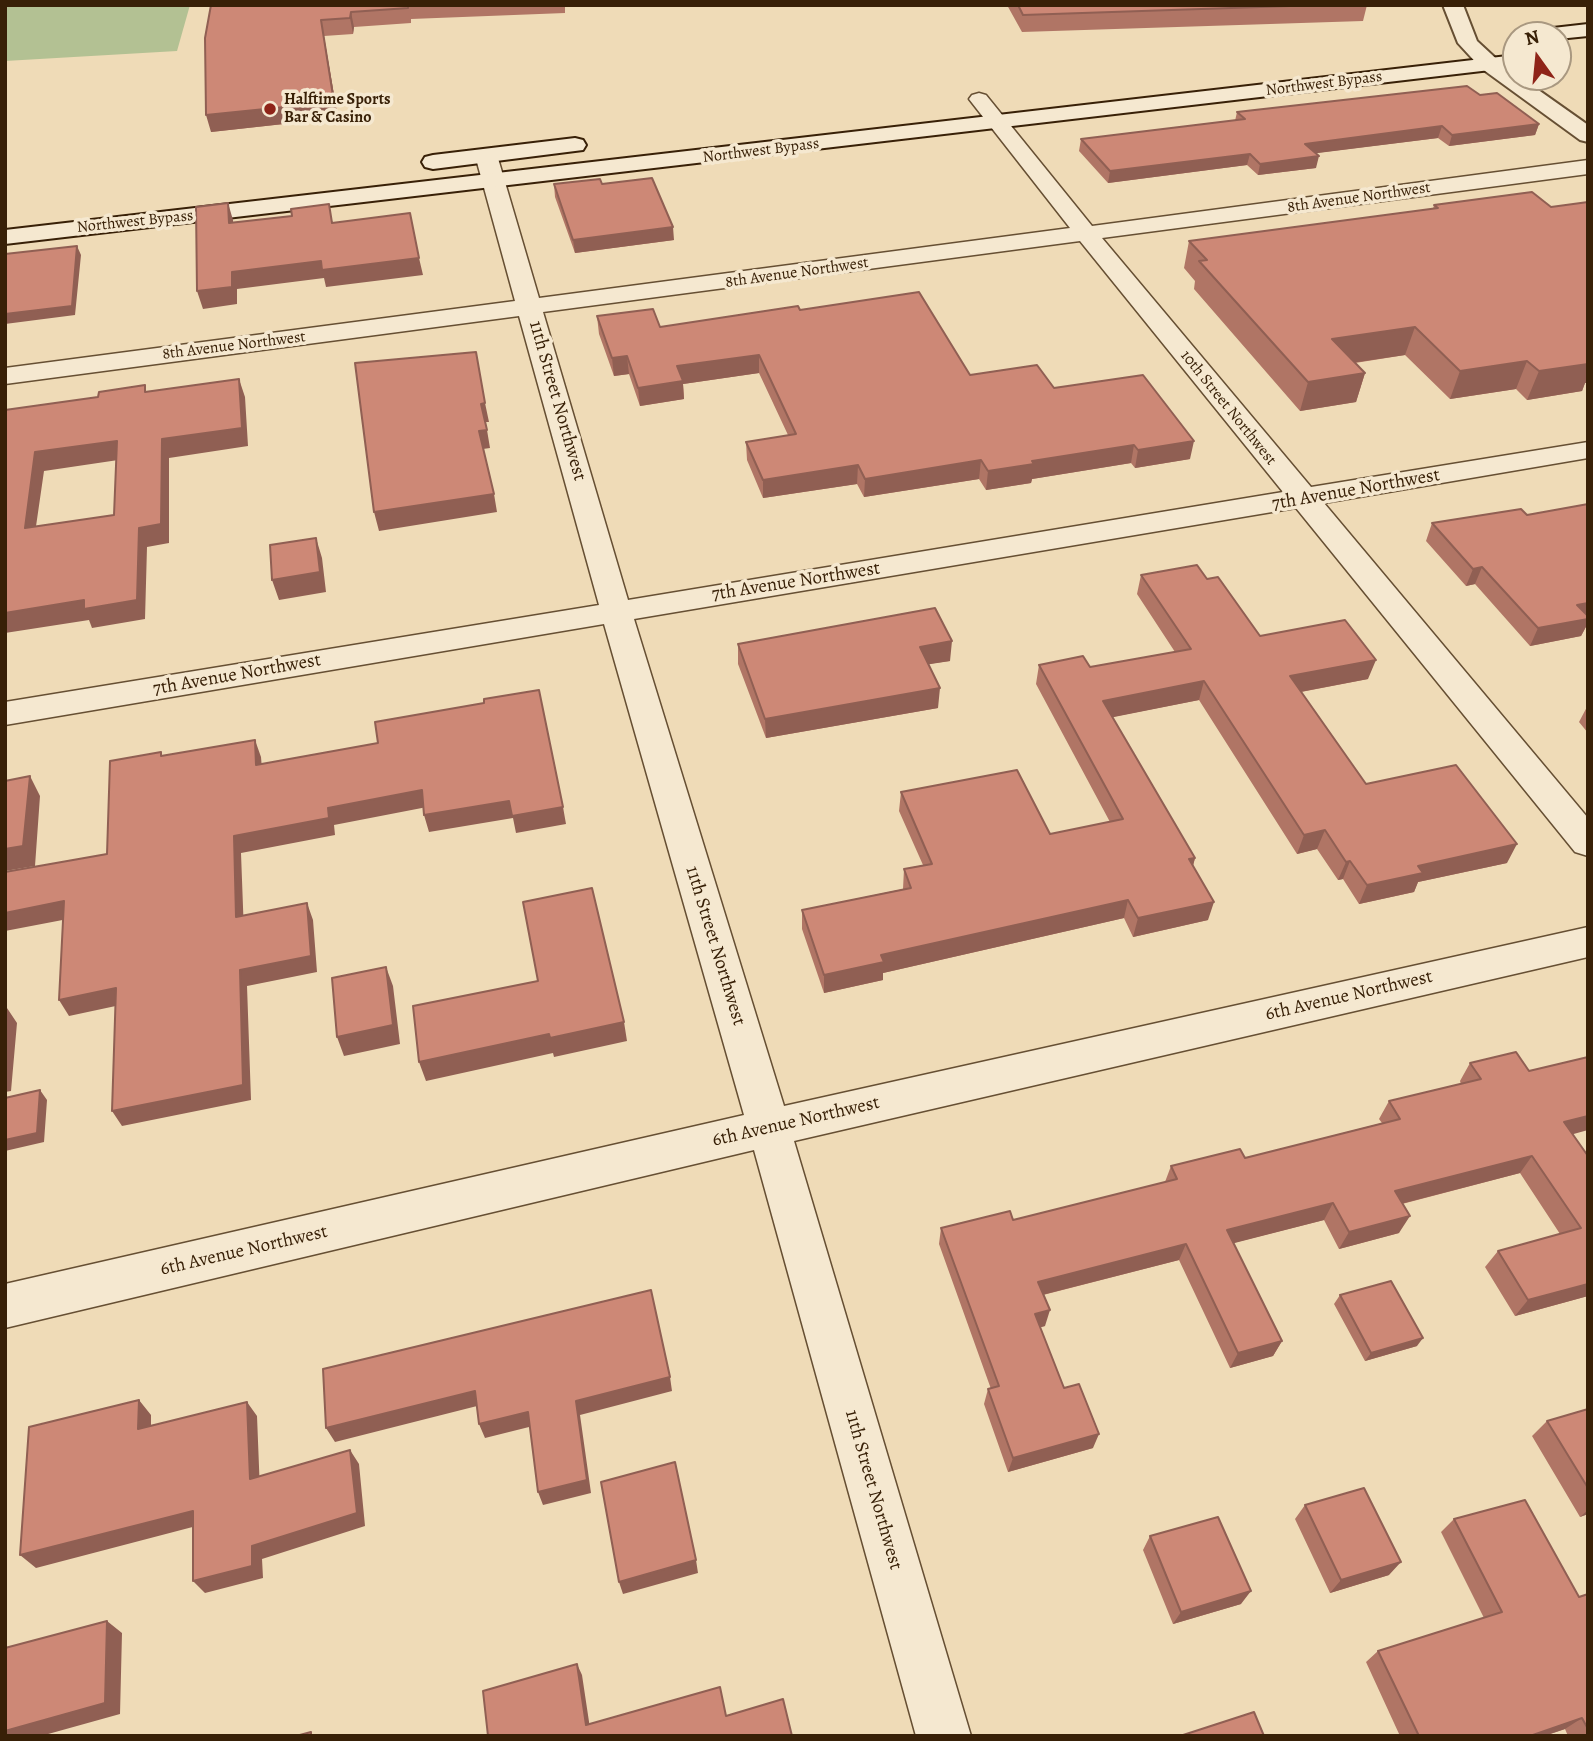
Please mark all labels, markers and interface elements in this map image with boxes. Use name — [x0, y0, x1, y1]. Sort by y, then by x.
north arrow — [1502, 21, 1572, 91]
text: N — [1522, 23, 1542, 52]
street label: Northwest Bypass — [1265, 67, 1383, 101]
place label: Halftime Sports Bar & Casino — [284, 90, 390, 128]
marker: Halftime Sports Bar & Casino — [262, 101, 278, 117]
street label: Northwest Bypass — [702, 134, 820, 168]
street label: 8th Avenue Northwest — [1286, 178, 1432, 218]
street label: Northwest Bypass — [76, 206, 194, 238]
street label: 8th Avenue Northwest — [724, 253, 870, 293]
street label: 11th Street Northwest — [523, 318, 591, 484]
street label: 8th Avenue Northwest — [161, 328, 307, 364]
street label: 10th Street Northwest — [1176, 347, 1280, 469]
street label: 7th Avenue Northwest — [1270, 464, 1442, 516]
street label: 7th Avenue Northwest — [710, 557, 882, 607]
street label: 7th Avenue Northwest — [151, 649, 323, 701]
street label: 11th Street Northwest — [680, 864, 750, 1028]
street label: 6th Avenue Northwest — [1263, 966, 1435, 1026]
street label: 6th Avenue Northwest — [710, 1092, 882, 1152]
street label: 6th Avenue Northwest — [158, 1221, 330, 1281]
street label: 11th Street Northwest — [839, 1407, 907, 1573]

